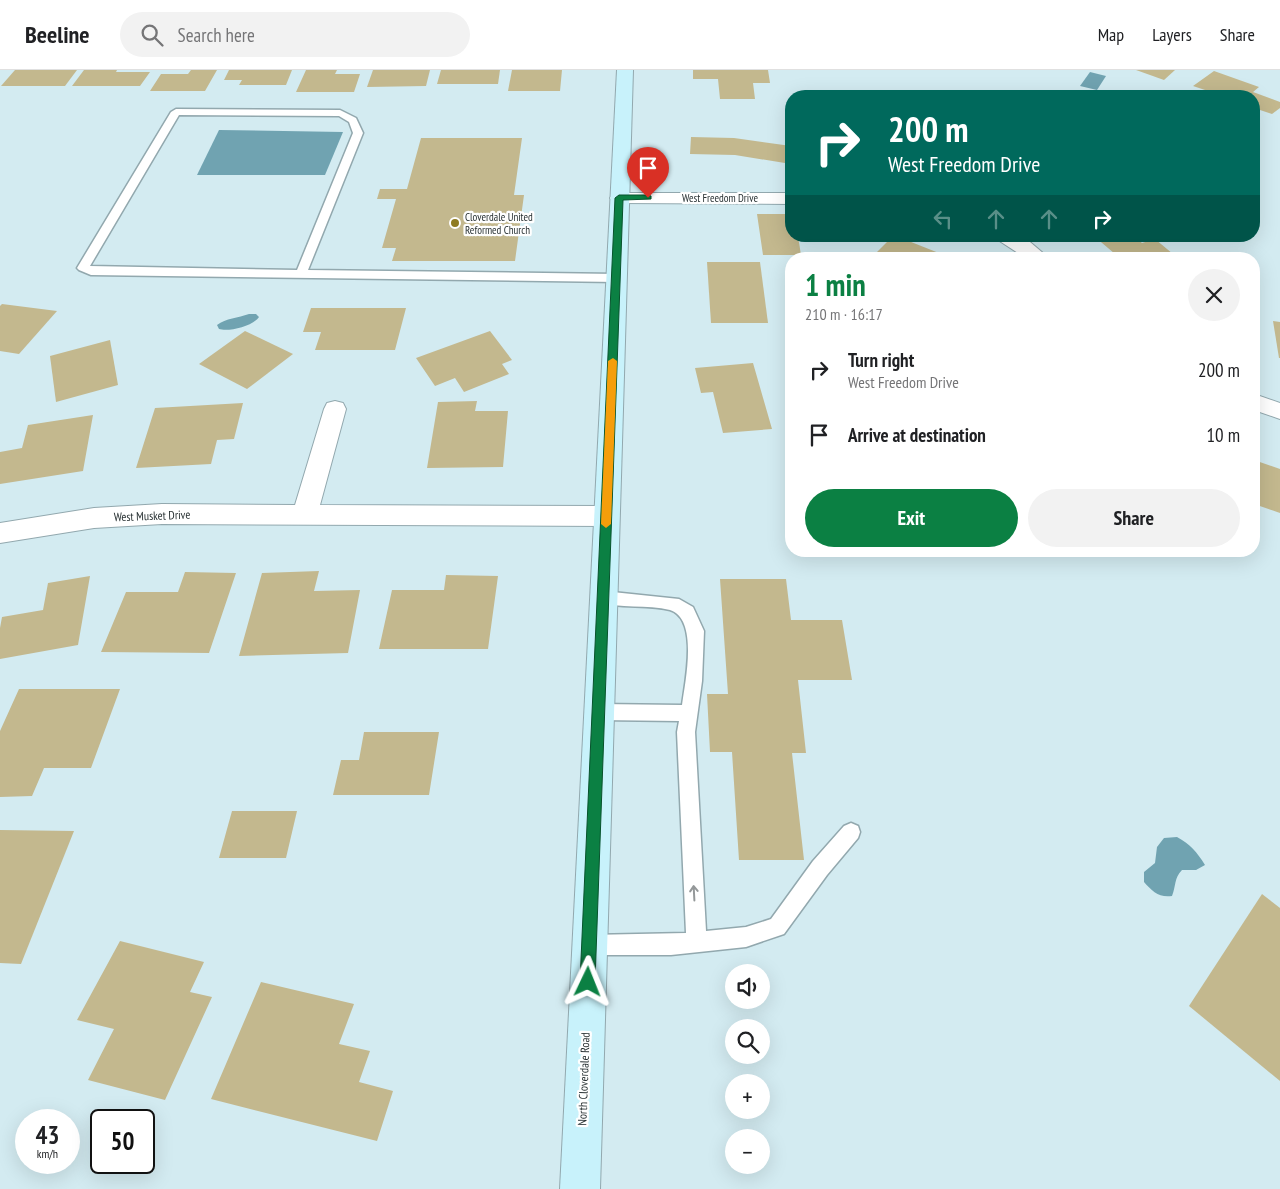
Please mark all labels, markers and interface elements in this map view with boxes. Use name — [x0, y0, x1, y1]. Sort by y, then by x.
search box — [120, 12, 470, 57]
text: Beeline — [25, 19, 90, 50]
icon: search — [138, 21, 166, 49]
text: Search here — [178, 23, 255, 47]
text: Map — [1098, 23, 1124, 46]
text: Layers — [1152, 23, 1192, 46]
text: Share — [1220, 23, 1255, 46]
text: 200 m — [888, 106, 969, 152]
icon: right — [805, 110, 870, 175]
pin — [627, 147, 669, 198]
text: West Freedom Drive — [888, 150, 1040, 178]
icon: arrive — [634, 154, 662, 182]
street label: West Freedom Drive — [682, 191, 759, 205]
icon: left — [929, 205, 957, 233]
icon: ahead — [982, 205, 1010, 233]
icon: ahead — [1035, 205, 1063, 233]
icon: right — [1088, 205, 1116, 233]
place label: Cloverdale United Reformed Church — [465, 210, 533, 237]
marker: Cloverdale United Reformed Church — [449, 217, 461, 229]
text: 1 min — [805, 265, 866, 304]
button: close — [1188, 269, 1240, 321]
text: 210 m · 16:17 — [805, 304, 883, 324]
text: Turn right — [848, 348, 914, 372]
icon: right — [805, 356, 833, 384]
text: 200 m — [1198, 358, 1240, 382]
text: West Freedom Drive — [848, 372, 959, 392]
icon: arrive — [805, 421, 833, 449]
text: Arrive at destination — [848, 423, 986, 447]
text: 10 m — [1207, 423, 1240, 447]
button: Exit — [805, 489, 1018, 547]
button: Share — [1028, 489, 1240, 547]
street label: West Musket Drive — [113, 507, 191, 524]
one-way arrow — [689, 886, 698, 902]
position arrow — [561, 955, 613, 1007]
map controls — [725, 964, 770, 1174]
button: sound — [725, 964, 770, 1009]
button: search — [725, 1019, 770, 1064]
street label: North Cloverdale Road — [574, 1032, 593, 1126]
button: + — [725, 1074, 770, 1119]
speed limit sign: 50 — [90, 1109, 155, 1174]
text: 43 — [36, 1119, 59, 1151]
button: − — [725, 1129, 770, 1174]
text: km/h — [37, 1146, 58, 1161]

